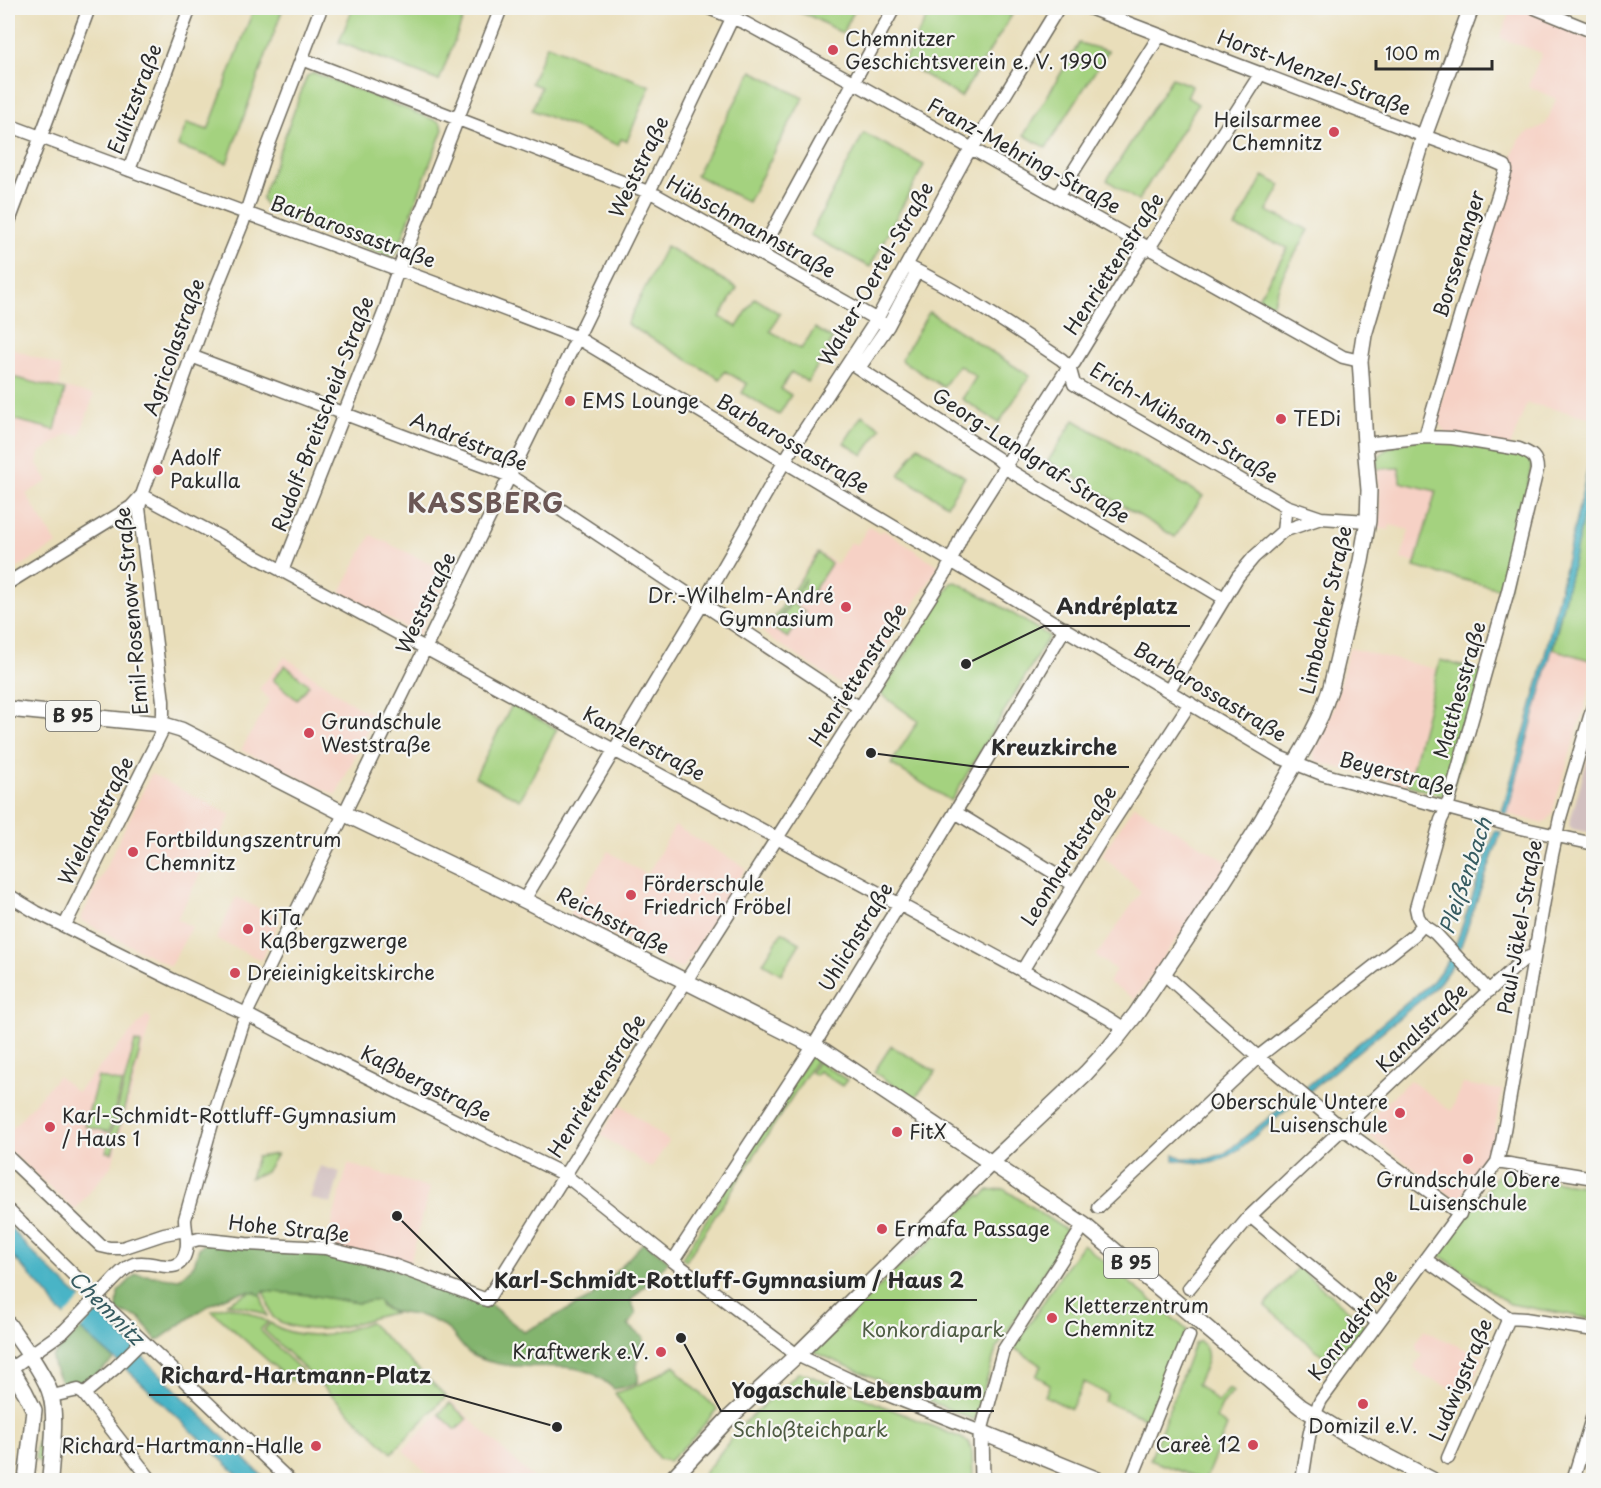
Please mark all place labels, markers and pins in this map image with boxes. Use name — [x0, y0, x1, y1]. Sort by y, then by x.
place label: Chemnitzer Geschichtsverein e. V. 1990 — [845, 23, 1107, 76]
marker: Chemnitzer Geschichtsverein e. V. 1990 — [826, 43, 840, 57]
place label: Heilsarmee Chemnitz — [1214, 104, 1322, 157]
marker: Heilsarmee Chemnitz — [1327, 125, 1341, 139]
place label: EMS Lounge — [582, 385, 699, 415]
marker: EMS Lounge — [563, 394, 577, 408]
place label: TEDi — [1293, 403, 1341, 433]
marker: TEDi — [1274, 412, 1288, 426]
place label: Adolf Pakulla — [170, 442, 241, 495]
marker: Adolf Pakulla — [151, 463, 165, 477]
place label: Dr.-Wilhelm-André Gymnasium — [648, 580, 834, 633]
callout: Andréplatz — [1044, 587, 1190, 626]
marker: Dr.-Wilhelm-André Gymnasium — [839, 600, 853, 614]
place label: Grundschule Weststraße — [321, 706, 442, 759]
marker: Grundschule Weststraße — [302, 726, 316, 740]
callout: Kreuzkirche — [979, 728, 1129, 767]
place label: Fortbildungszentrum Chemnitz — [145, 824, 342, 877]
marker: Fortbildungszentrum Chemnitz — [126, 845, 140, 859]
place label: Förderschule Friedrich Fröbel — [643, 868, 792, 921]
marker: Förderschule Friedrich Fröbel — [624, 888, 638, 902]
place label: KiTa Kaßbergzwerge — [260, 902, 408, 955]
marker: KiTa Kaßbergzwerge — [241, 922, 255, 936]
place label: Dreieinigkeitskirche — [247, 957, 435, 987]
marker: Dreieinigkeitskirche — [228, 966, 242, 980]
place label: Oberschule Untere Luisenschule — [1210, 1086, 1388, 1139]
place label: Karl-Schmidt-Rottluff-Gymnasium / Haus 1 — [62, 1100, 397, 1153]
marker: Oberschule Untere Luisenschule — [1393, 1106, 1407, 1120]
place label: FitX — [909, 1116, 947, 1146]
marker: Karl-Schmidt-Rottluff-Gymnasium / Haus 1 — [43, 1120, 57, 1134]
marker: FitX — [890, 1125, 904, 1139]
marker: Grundschule Obere Luisenschule — [1461, 1152, 1475, 1166]
place label: Grundschule Obere Luisenschule — [1376, 1164, 1560, 1217]
place label: Ermafa Passage — [894, 1213, 1050, 1243]
marker: Ermafa Passage — [875, 1222, 889, 1236]
callout: Karl-Schmidt-Rottluff-Gymnasium / Haus 2 — [482, 1261, 977, 1300]
place label: Kletterzentrum Chemnitz — [1064, 1290, 1209, 1343]
marker: Kletterzentrum Chemnitz — [1045, 1311, 1059, 1325]
place label: Kraftwerk e.V. — [512, 1336, 649, 1366]
marker: Kraftwerk e.V. — [654, 1345, 668, 1359]
callout: Richard-Hartmann-Platz — [149, 1356, 443, 1395]
callout: Yogaschule Lebensbaum — [721, 1372, 994, 1411]
marker: Domizil e.V. — [1356, 1397, 1370, 1411]
place label: Domizil e.V. — [1308, 1410, 1418, 1440]
place label: Careè 12 — [1156, 1429, 1241, 1459]
place label: Richard-Hartmann-Halle — [61, 1430, 304, 1460]
marker: Careè 12 — [1246, 1438, 1260, 1452]
marker: Richard-Hartmann-Halle — [309, 1439, 323, 1453]

